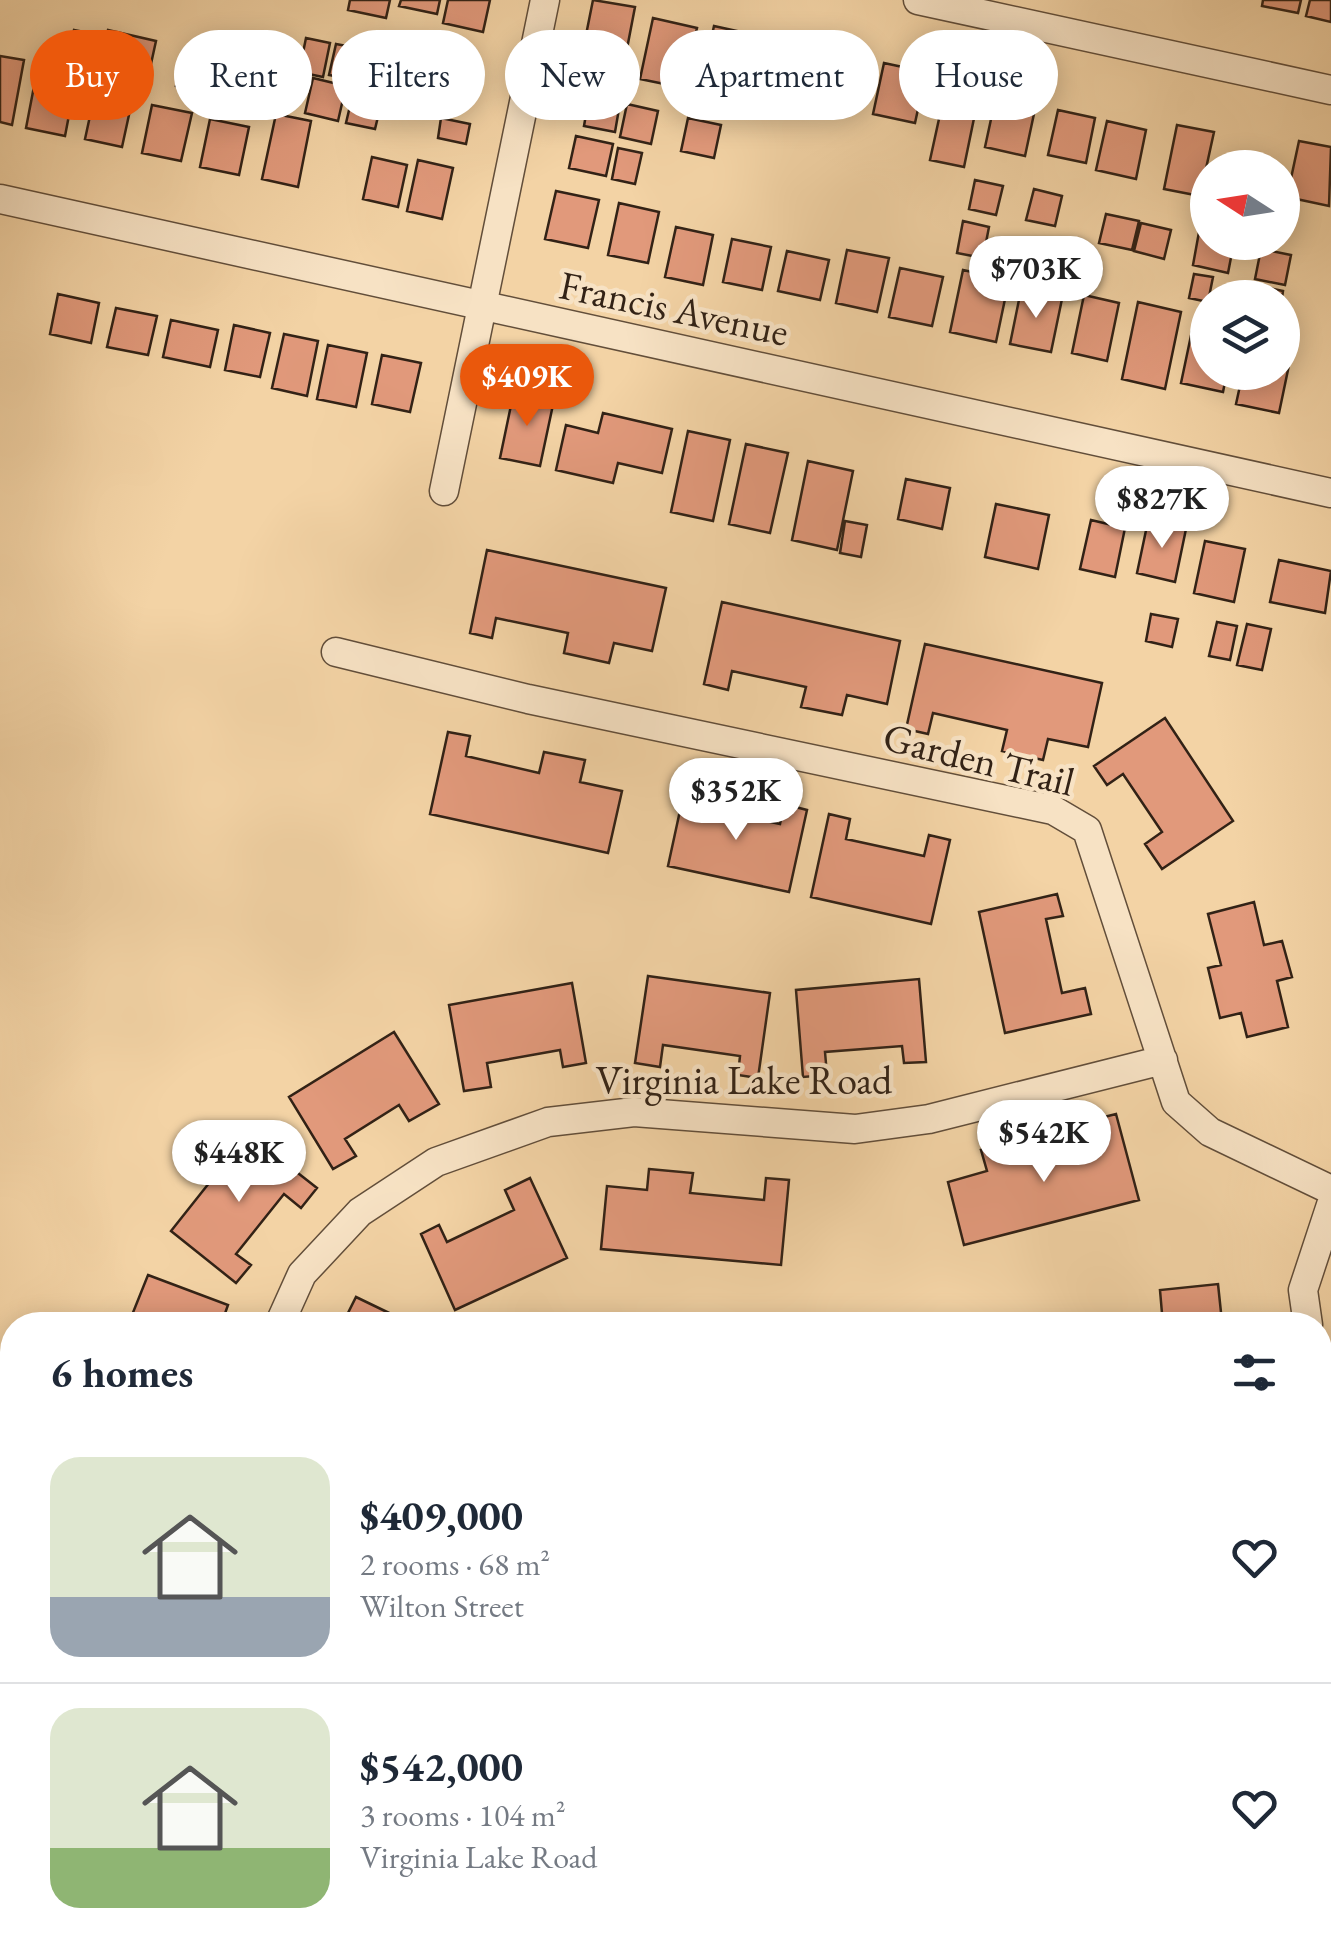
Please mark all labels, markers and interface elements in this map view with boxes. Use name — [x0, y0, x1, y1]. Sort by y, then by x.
chip: Buy — [30, 30, 154, 120]
chip: Rent — [174, 30, 312, 120]
chip: Filters — [332, 30, 485, 120]
chip: New — [505, 30, 640, 120]
chip: Apartment — [660, 30, 879, 120]
chip: House — [899, 30, 1058, 120]
north arrow — [1190, 150, 1300, 260]
map controls — [1190, 150, 1300, 390]
pin: $703K — [966, 236, 1106, 321]
text: $703K — [991, 247, 1081, 289]
street label: Francis Avenue — [555, 258, 793, 358]
button: layers — [1190, 280, 1300, 390]
pin: $409K — [457, 344, 597, 429]
text: $409K — [482, 355, 572, 397]
pin: $827K — [1092, 466, 1232, 551]
text: $827K — [1117, 477, 1207, 519]
street label: Garden Trail — [878, 710, 1080, 808]
pin: $352K — [666, 758, 806, 843]
text: $352K — [691, 769, 781, 811]
street label: Virginia Lake Road — [596, 1054, 893, 1106]
pin: $542K — [974, 1100, 1114, 1185]
text: $542K — [999, 1111, 1089, 1153]
pin: $448K — [169, 1120, 309, 1205]
text: $448K — [194, 1131, 284, 1173]
text: 6 homes — [50, 1345, 193, 1400]
icon: filters — [1227, 1345, 1282, 1400]
text: $409,000 — [360, 1488, 523, 1543]
icon: home — [130, 1497, 250, 1617]
icon: heart — [1227, 1530, 1282, 1585]
text: 2 rooms · 68 m² — [360, 1543, 550, 1585]
text: Wilton Street — [360, 1585, 524, 1627]
text: $542,000 — [360, 1739, 523, 1794]
icon: home — [130, 1748, 250, 1868]
icon: heart — [1227, 1781, 1282, 1836]
text: 3 rooms · 104 m² — [360, 1794, 566, 1836]
text: Virginia Lake Road — [360, 1836, 597, 1878]

